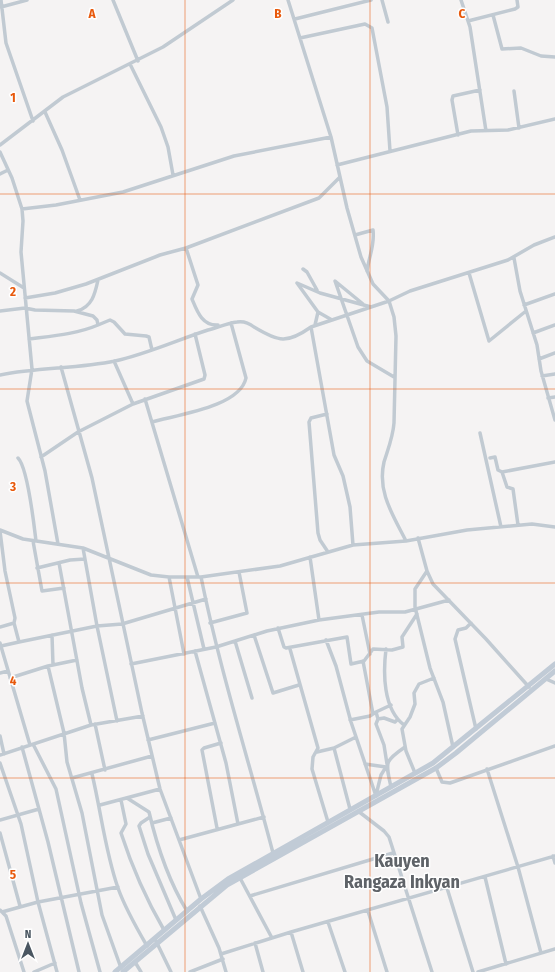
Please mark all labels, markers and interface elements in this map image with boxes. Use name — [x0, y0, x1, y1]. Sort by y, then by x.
text: A — [87, 6, 96, 21]
text: B — [274, 6, 282, 21]
text: C — [459, 6, 466, 21]
text: 1 — [10, 90, 16, 105]
text: 2 — [9, 284, 16, 299]
text: 3 — [9, 479, 16, 494]
text: 4 — [10, 673, 17, 688]
district label: Kauyen Rangaza Inkyan — [344, 850, 460, 893]
text: 5 — [10, 867, 16, 882]
north arrow — [8, 924, 48, 964]
text: N — [25, 928, 31, 941]

